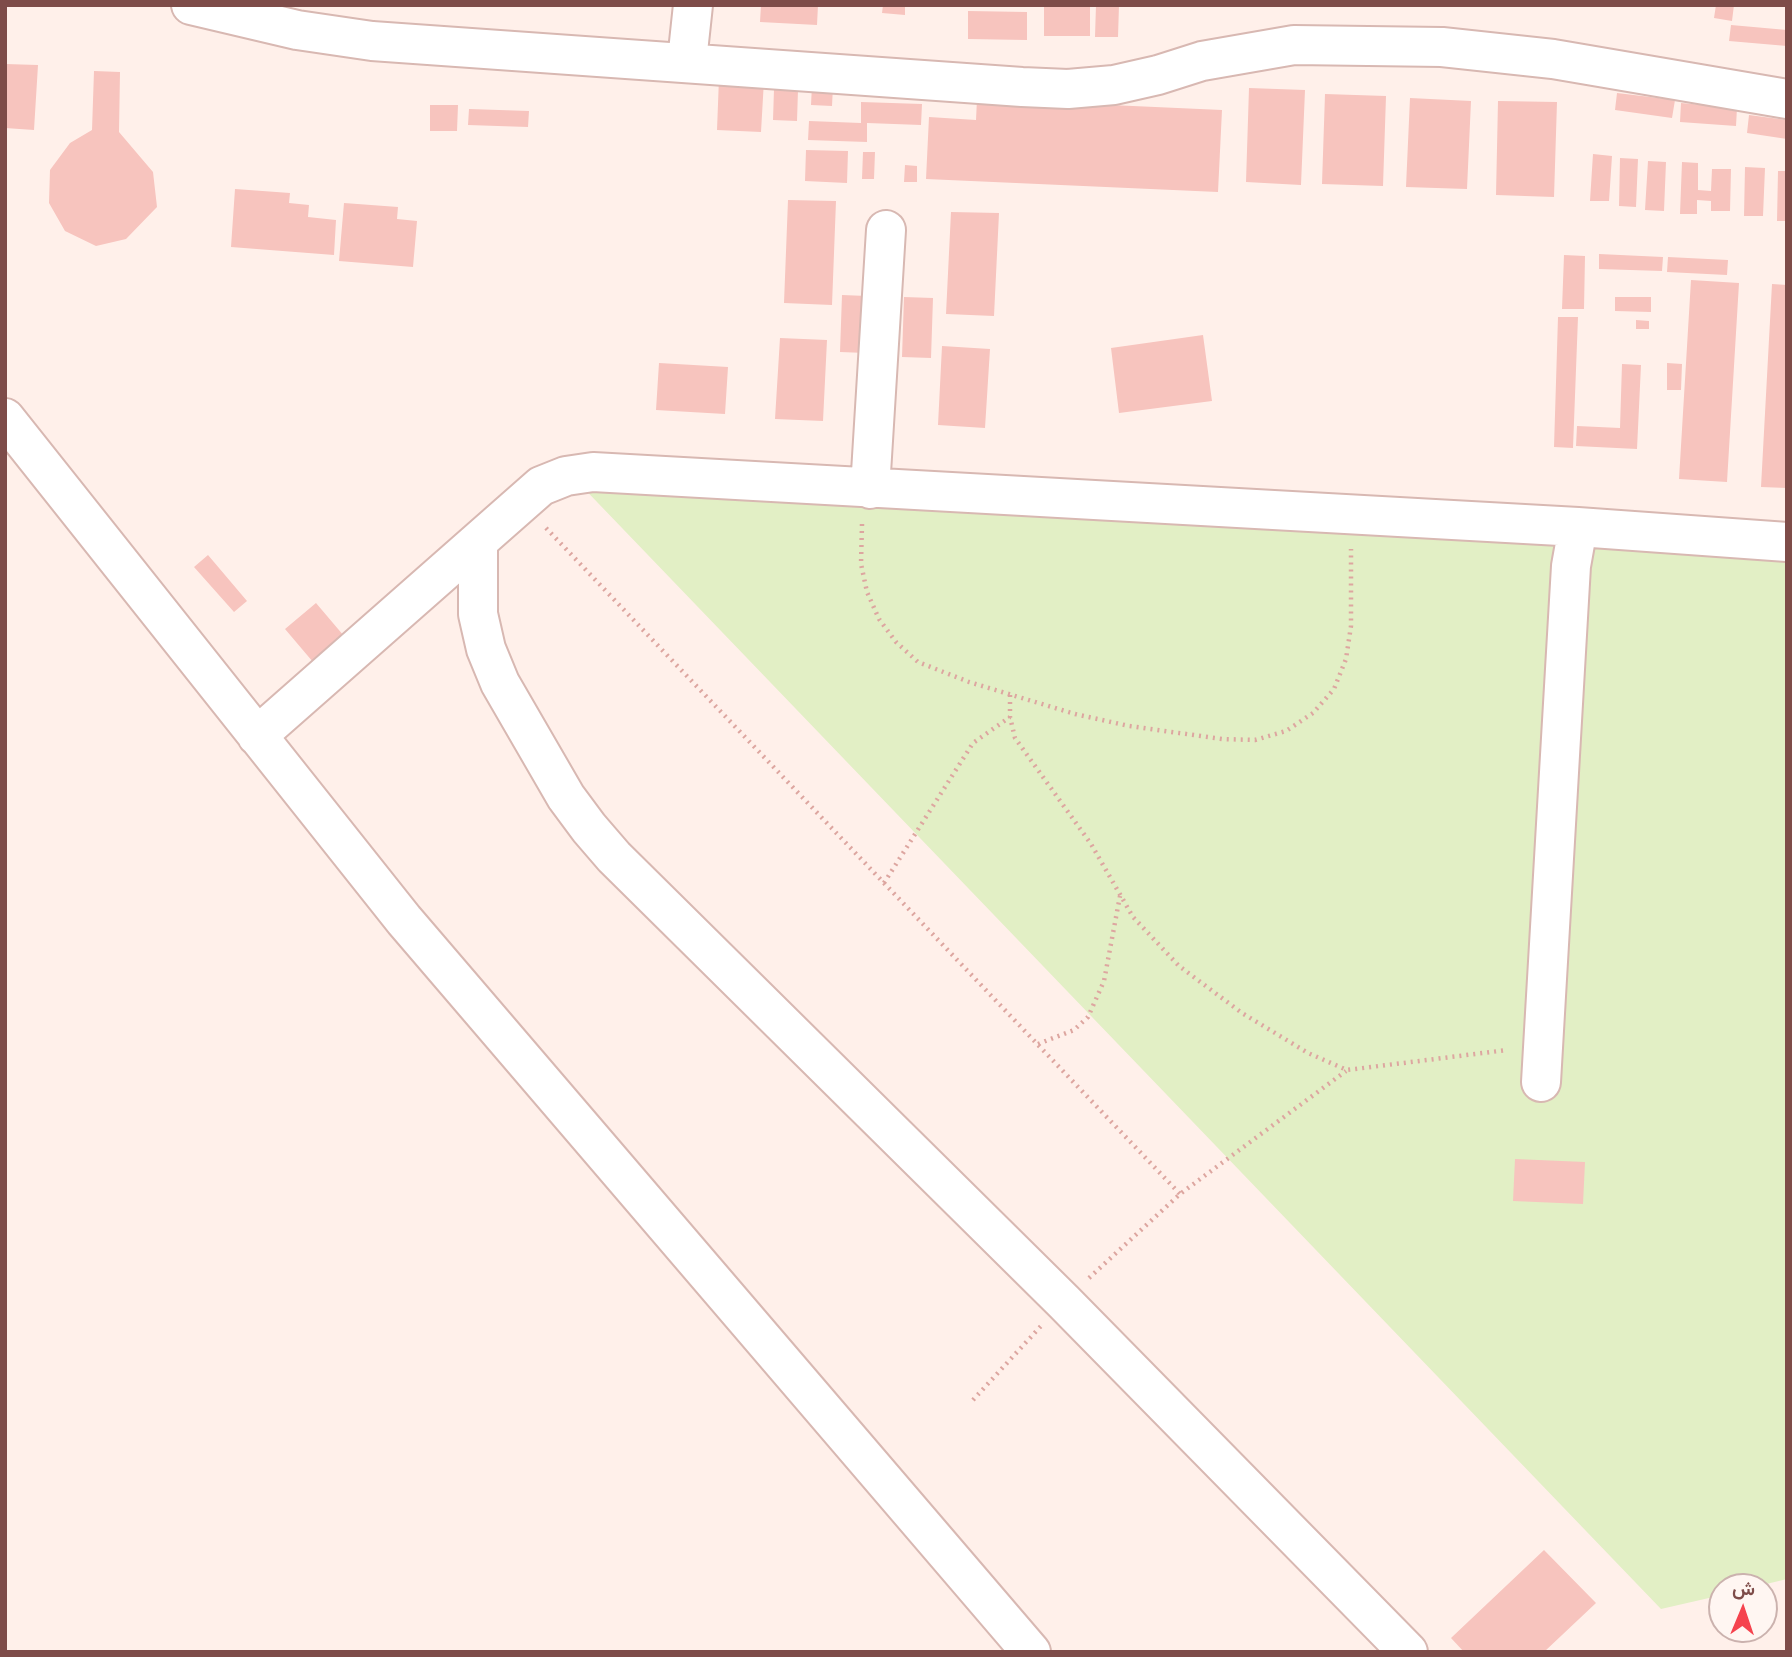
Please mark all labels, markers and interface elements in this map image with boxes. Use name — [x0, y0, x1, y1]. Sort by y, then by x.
north arrow — [1708, 1573, 1778, 1643]
text: ش — [1732, 1577, 1755, 1601]

